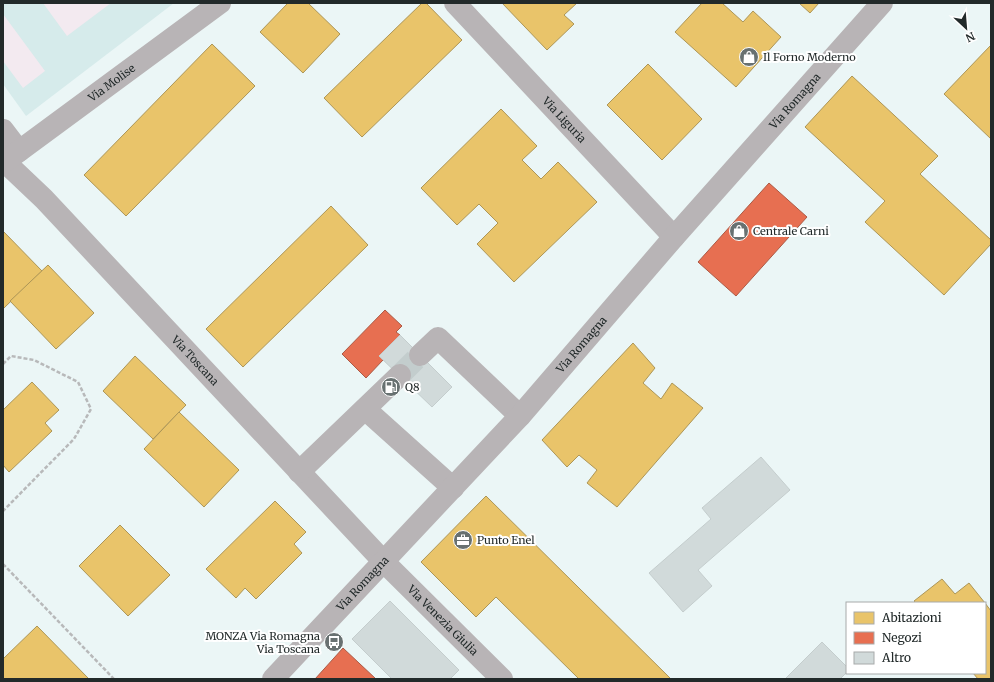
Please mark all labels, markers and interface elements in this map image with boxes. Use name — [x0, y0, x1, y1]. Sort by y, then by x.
north arrow — [946, 8, 986, 48]
text: N — [963, 29, 977, 45]
shop icon: Il Forno Moderno — [738, 46, 760, 68]
place label: Il Forno Moderno — [763, 50, 856, 64]
street label: Via Molise — [85, 61, 138, 105]
street label: Via Romagna — [766, 70, 824, 133]
street label: Via Liguria — [539, 93, 589, 146]
shop icon: Centrale Carni — [728, 220, 750, 242]
place label: Centrale Carni — [753, 224, 829, 238]
street label: Via Romagna — [553, 313, 610, 377]
street label: Via Toscana — [168, 332, 222, 388]
fuel station icon: Q8 — [380, 376, 402, 398]
place label: Q8 — [405, 380, 420, 394]
office icon: Punto Enel — [452, 529, 474, 551]
place label: Punto Enel — [477, 533, 535, 547]
street label: Via Romagna — [333, 553, 392, 615]
street label: Via Venezia Giulia — [404, 582, 481, 658]
legend — [846, 602, 986, 674]
text: Abitazioni — [881, 610, 942, 625]
place label: MONZA Via Romagna Via Toscana — [205, 629, 320, 656]
text: Negozi — [882, 630, 922, 645]
bus stop icon: MONZA Via Romagna Via Toscana — [323, 631, 345, 653]
text: Altro — [881, 650, 911, 665]

